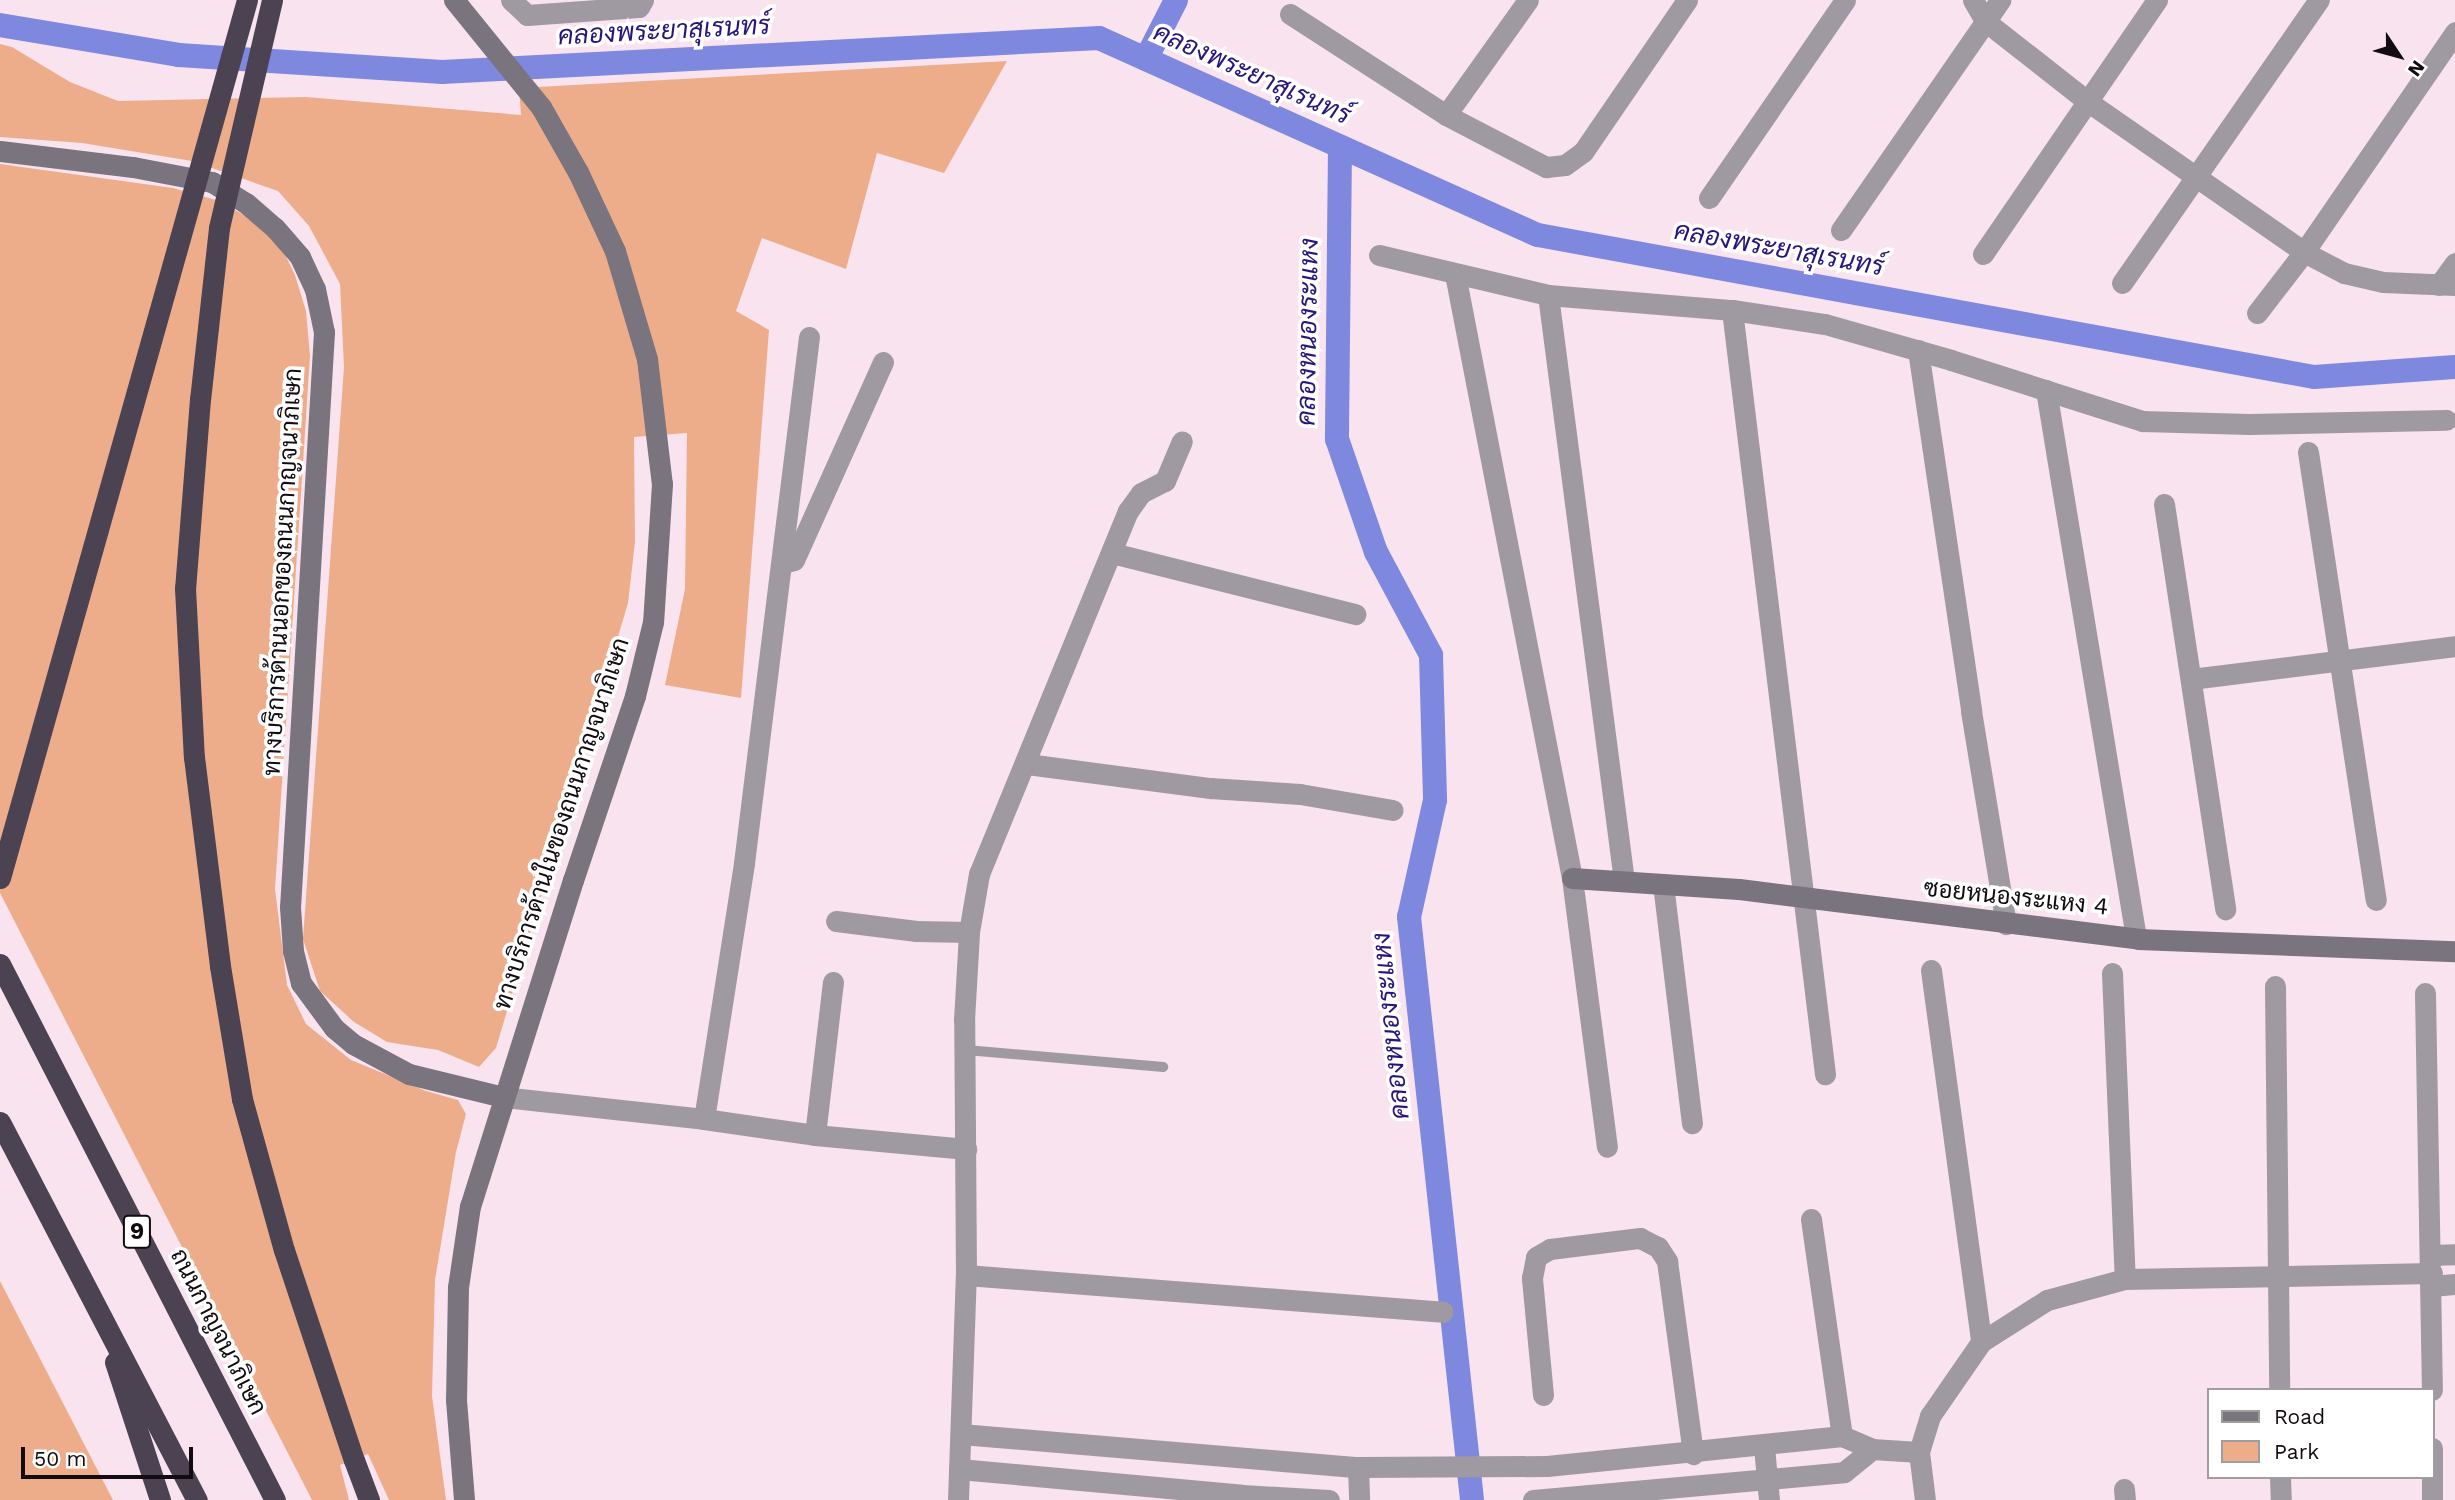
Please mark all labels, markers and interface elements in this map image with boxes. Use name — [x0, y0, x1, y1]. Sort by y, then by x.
water label: คลองพระยาสุเรนทร์ — [557, 10, 771, 52]
water label: คลองพระยาสุเรนทร์ — [1149, 17, 1355, 131]
north arrow — [2364, 21, 2434, 91]
text: N — [2403, 56, 2430, 81]
water label: คลองพระยาสุเรนทร์ — [1672, 215, 1886, 283]
water label: คลองหนองระแหง — [1291, 238, 1325, 426]
street label: ทางบริการด้านนอกของถนนกาญจนาภิเษก — [258, 367, 308, 777]
street label: ทางบริการด้านในของถนนกาญจนาภิเษก — [488, 634, 636, 1014]
street label: ซอยหนองระแหง 4 — [1922, 874, 2110, 922]
water label: คลองหนองระแหง — [1366, 931, 1416, 1121]
road number: 9 — [121, 1212, 153, 1252]
street label: ถนนกาญจนาภิเษก — [164, 1244, 272, 1420]
legend — [2206, 1388, 2434, 1479]
text: Road — [2274, 1404, 2325, 1429]
scale bar — [24, 1434, 196, 1478]
text: Park — [2274, 1439, 2319, 1464]
text: 50 m — [34, 1446, 86, 1471]

